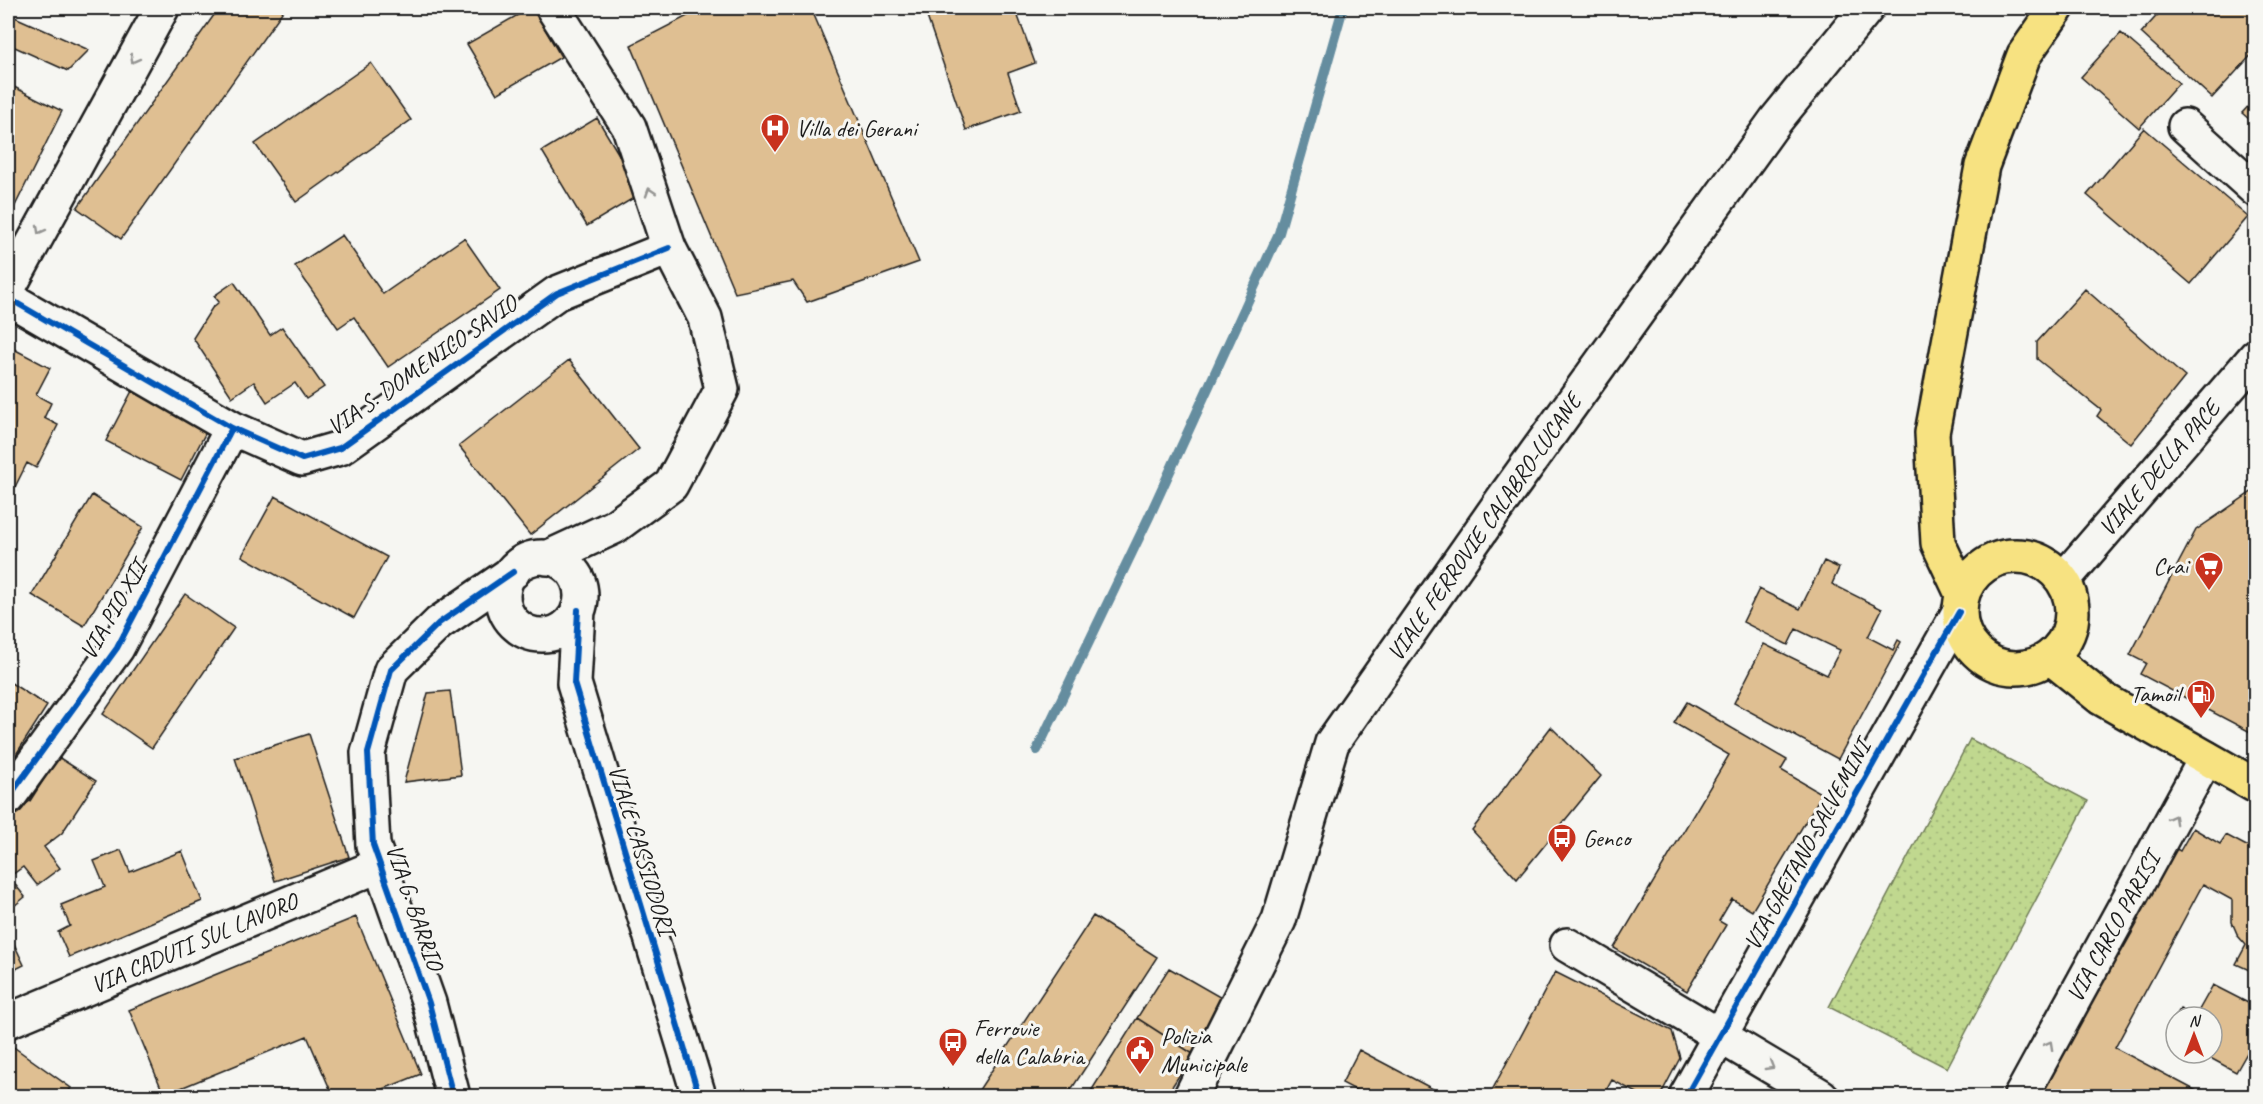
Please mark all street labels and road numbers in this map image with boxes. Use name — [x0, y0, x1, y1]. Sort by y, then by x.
street label: VIA S. DOMENICO SAVIO — [321, 286, 525, 442]
street label: VIALE FERROVIE CALABRO-LUCANE — [1380, 385, 1590, 667]
street label: VIALE DELLA PACE — [2092, 391, 2228, 542]
street label: VIA PIO XII — [73, 551, 155, 665]
street label: VIA GAETANO SALVEMINI — [1737, 730, 1880, 955]
street label: VIALE CASSIODORI — [602, 761, 684, 944]
street label: VIA G. BARRIO — [379, 840, 452, 977]
street label: VIA CARLO PARISI — [2060, 842, 2169, 1007]
street label: VIA CADUTI SUL LAVORO — [86, 885, 305, 1000]

